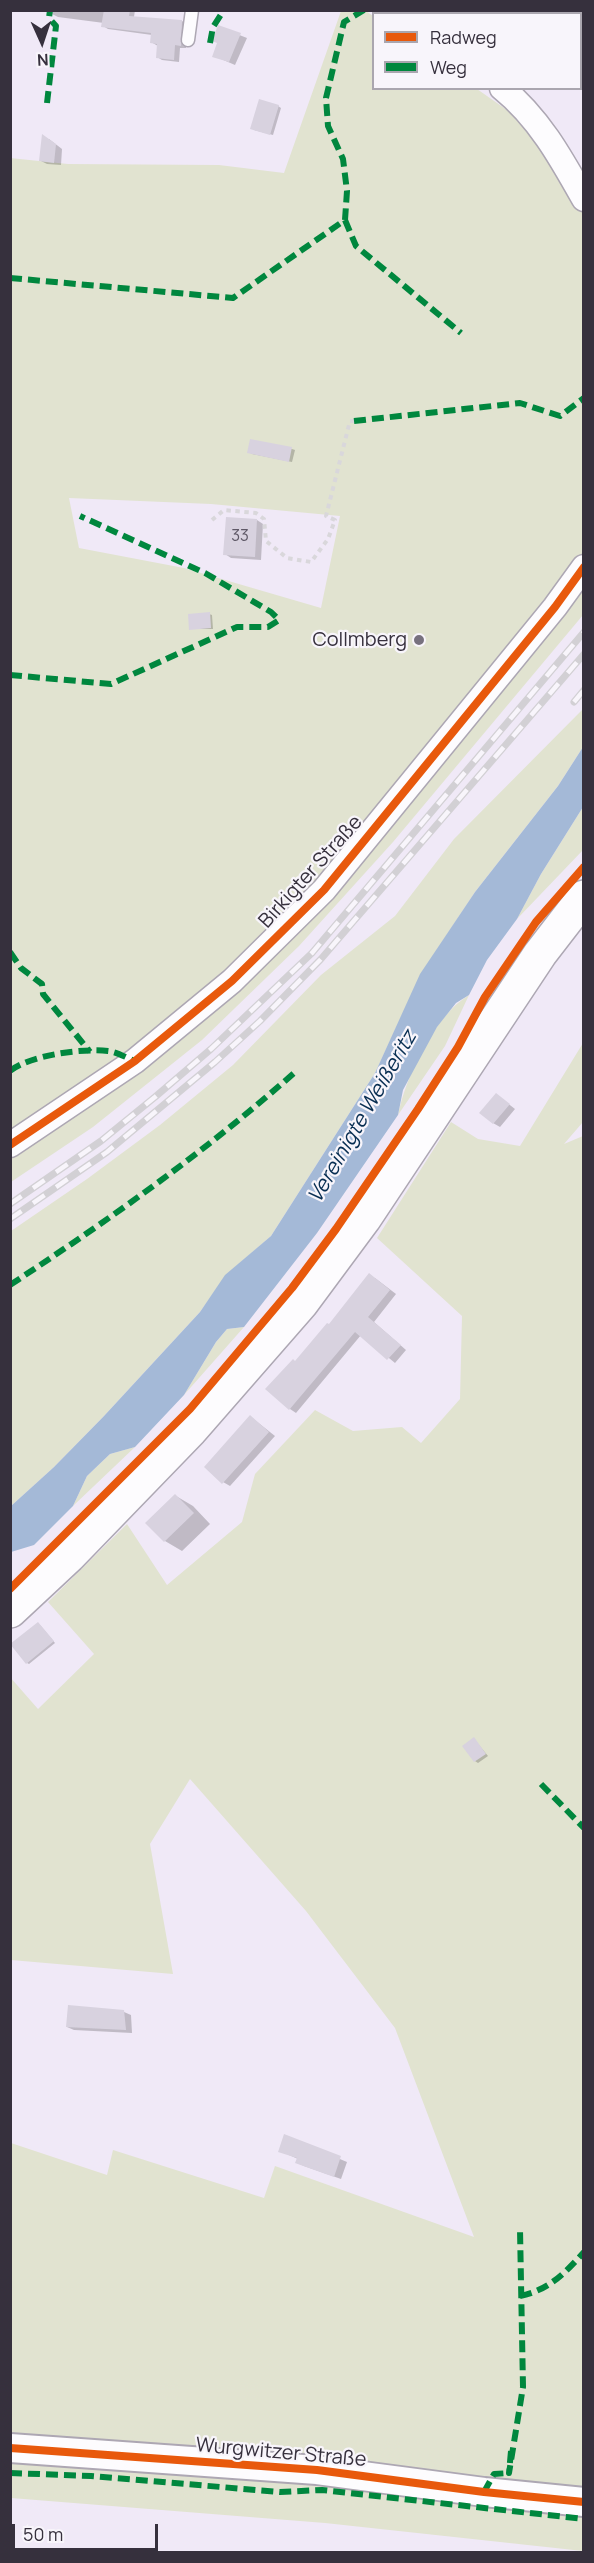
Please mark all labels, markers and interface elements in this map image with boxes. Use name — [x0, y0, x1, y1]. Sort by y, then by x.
north arrow — [12, 12, 72, 72]
legend — [372, 12, 582, 90]
text: Radweg — [430, 25, 497, 49]
text: N — [37, 49, 49, 71]
text: Weg — [430, 55, 467, 79]
house number: 33 — [231, 527, 249, 547]
place label: Collmberg — [312, 628, 407, 652]
marker: Collmberg — [412, 633, 426, 647]
street label: Birkigter Straße — [254, 811, 368, 933]
water label: Vereinigte Weißeritz — [303, 1026, 423, 1208]
street label: Wurgwitzer Straße — [195, 2434, 367, 2472]
scale bar — [15, 2512, 160, 2550]
text: 50 m — [23, 2522, 63, 2546]

